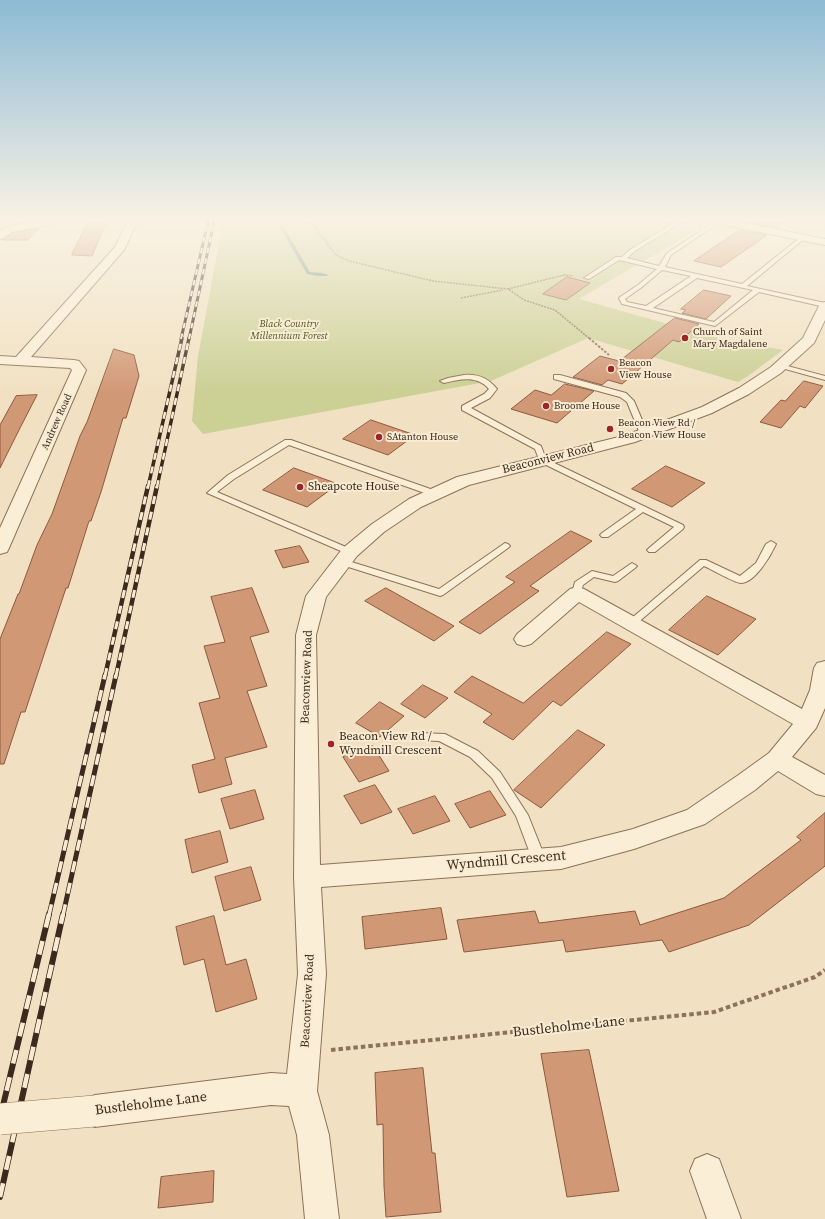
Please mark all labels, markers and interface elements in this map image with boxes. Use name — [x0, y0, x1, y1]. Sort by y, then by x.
park label: Black Country Millennium Forest — [250, 318, 328, 342]
place label: Church of Saint Mary Magdalene — [693, 326, 767, 350]
marker: Church of Saint Mary Magdalene — [680, 333, 690, 343]
place label: Beacon View House — [619, 357, 672, 380]
marker: Beacon View House — [606, 364, 616, 374]
street label: Andrew Road — [39, 392, 75, 452]
place label: Broome House — [554, 400, 620, 412]
marker: Broome House — [541, 401, 551, 411]
place label: Beacon View Rd / Beacon View House — [618, 417, 706, 440]
marker: Beacon View Rd / Beacon View House — [605, 424, 615, 434]
place label: SAtanton House — [387, 431, 458, 443]
marker: SAtanton House — [374, 432, 384, 442]
street label: Beaconview Road — [501, 441, 595, 477]
place label: Sheapcote House — [308, 480, 399, 494]
marker: Sheapcote House — [295, 482, 305, 492]
street label: Beaconview Road — [298, 630, 316, 724]
place label: Beacon View Rd / Wyndmill Crescent — [339, 730, 442, 758]
marker: Beacon View Rd / Wyndmill Crescent — [326, 739, 336, 749]
street label: Wyndmill Crescent — [446, 847, 566, 875]
street label: Beaconview Road — [298, 954, 318, 1048]
street label: Bustleholme Lane — [512, 1013, 626, 1041]
street label: Bustleholme Lane — [94, 1089, 208, 1119]

